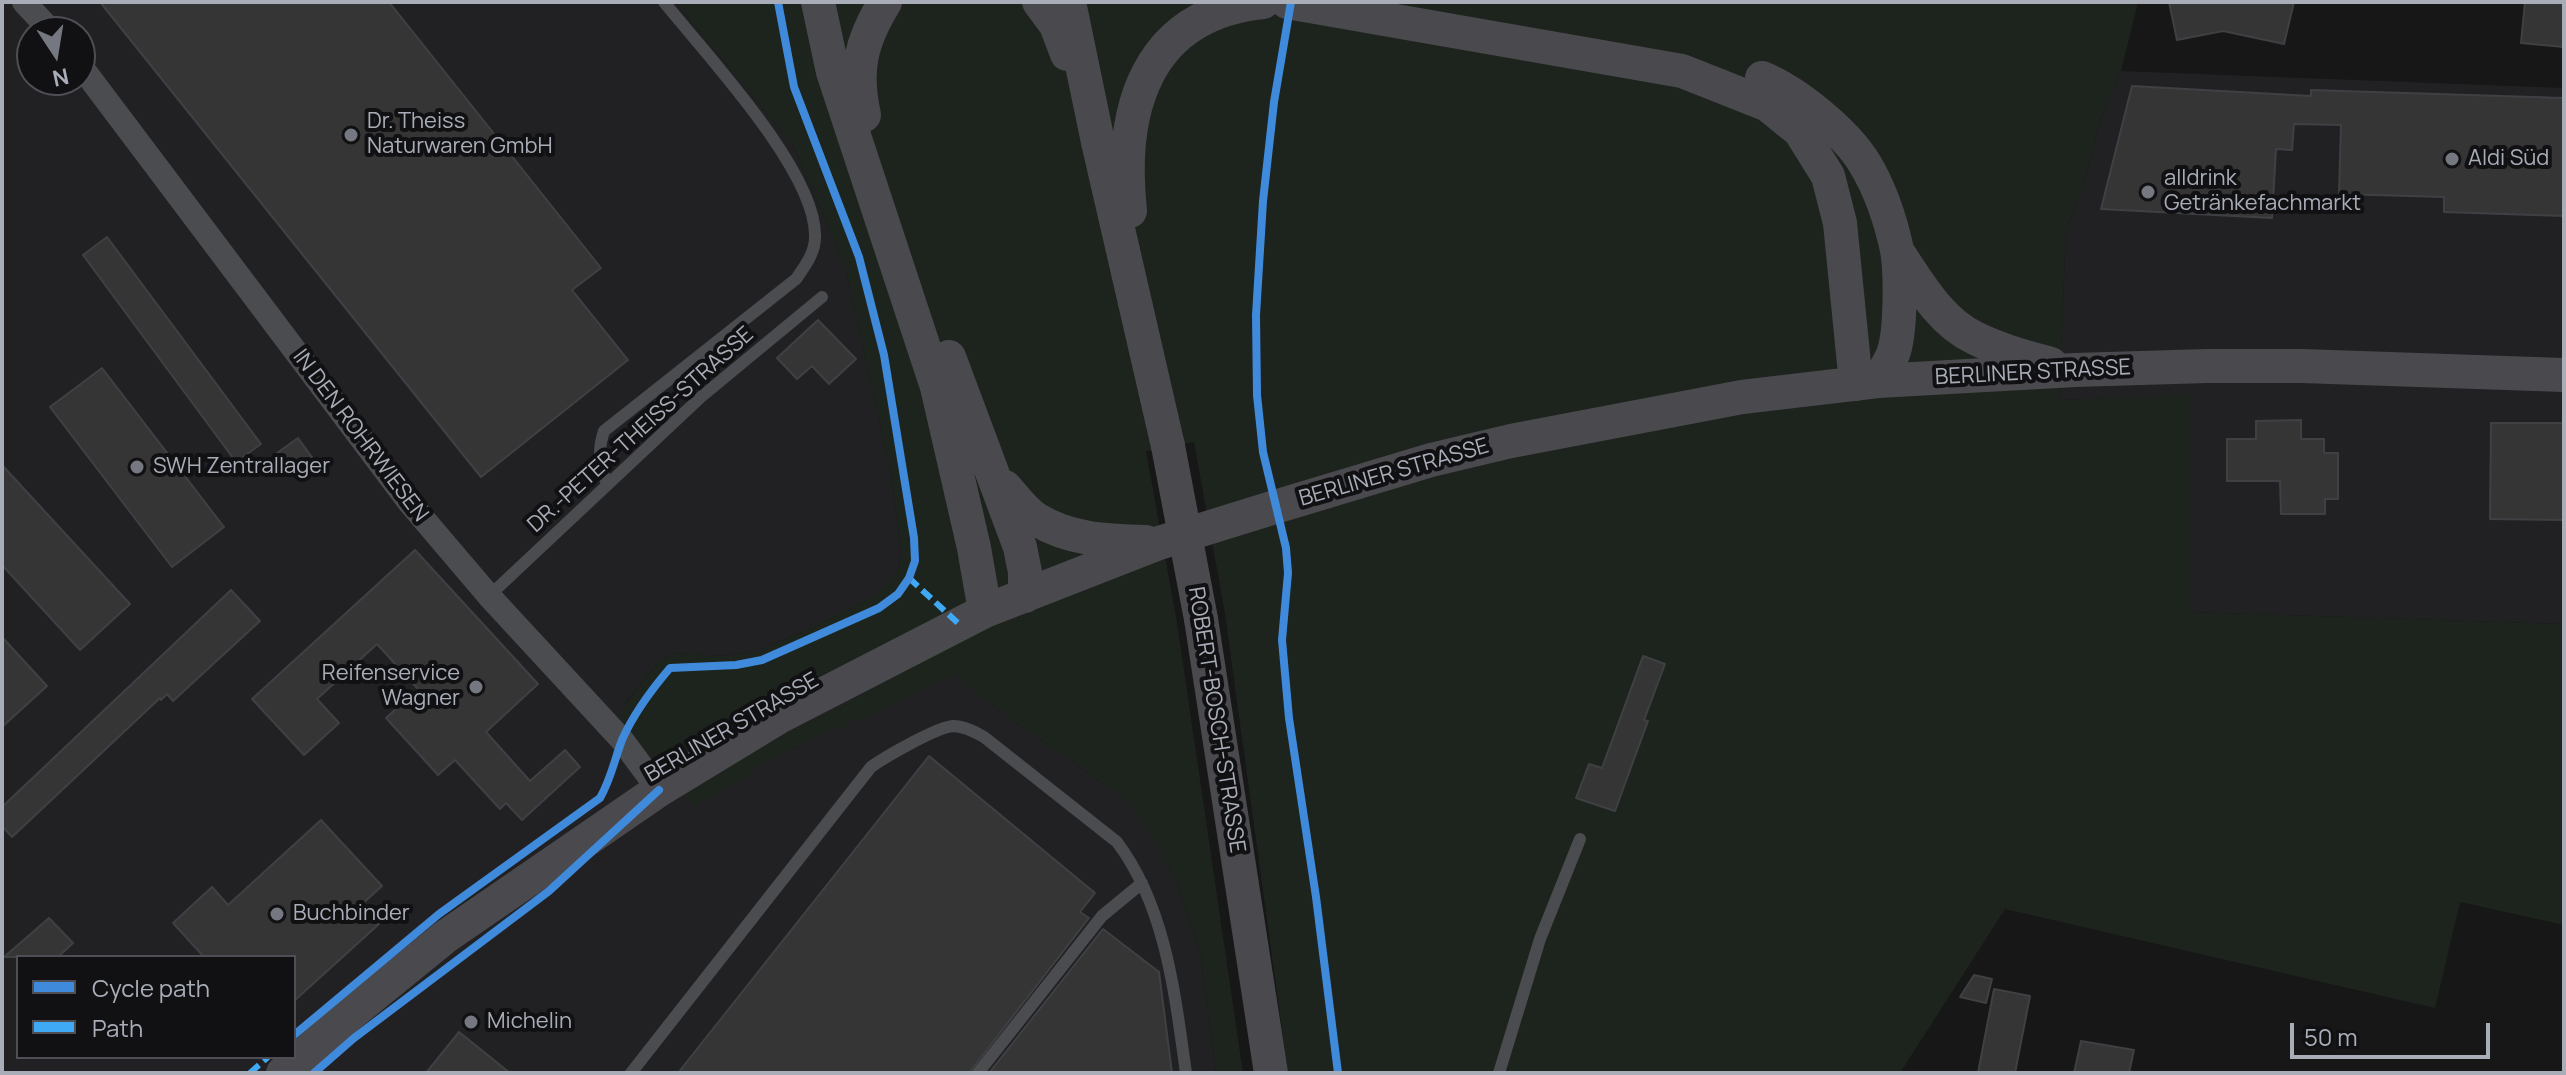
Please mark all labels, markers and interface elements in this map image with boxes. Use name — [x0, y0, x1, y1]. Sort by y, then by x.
north arrow — [16, 16, 96, 96]
text: N — [50, 61, 71, 94]
place label: Dr. Theiss Naturwaren GmbH — [367, 109, 552, 160]
marker: Dr. Theiss Naturwaren GmbH — [342, 126, 360, 144]
place label: Aldi Süd — [2468, 146, 2549, 172]
marker: Aldi Süd — [2443, 150, 2461, 168]
place label: alldrink Getränkefachmarkt — [2164, 166, 2361, 218]
marker: alldrink Getränkefachmarkt — [2139, 183, 2157, 201]
street label: DR.-PETER-THEISS-STRASSE — [523, 322, 759, 538]
street label: IN DEN ROHRWIESEN — [287, 345, 433, 527]
street label: BERLINER STRASSE — [1934, 355, 2132, 391]
street label: BERLINER STRASSE — [1296, 433, 1492, 513]
place label: SWH Zentrallager — [153, 454, 330, 480]
marker: SWH Zentrallager — [128, 458, 146, 476]
street label: ROBERT-BOSCH-STRASSE — [1182, 585, 1250, 855]
place label: Reifenservice Wagner — [322, 661, 460, 712]
street label: BERLINER STRASSE — [640, 668, 824, 788]
marker: Reifenservice Wagner — [467, 678, 485, 696]
place label: Buchbinder — [293, 901, 410, 927]
marker: Buchbinder — [268, 905, 286, 923]
legend — [16, 955, 296, 1059]
text: Cycle path — [92, 971, 210, 1004]
scale bar — [2294, 1007, 2494, 1057]
place label: Michelin — [487, 1009, 572, 1035]
text: Path — [92, 1011, 143, 1044]
marker: Michelin — [462, 1013, 480, 1031]
text: 50 m — [2304, 1020, 2358, 1053]

